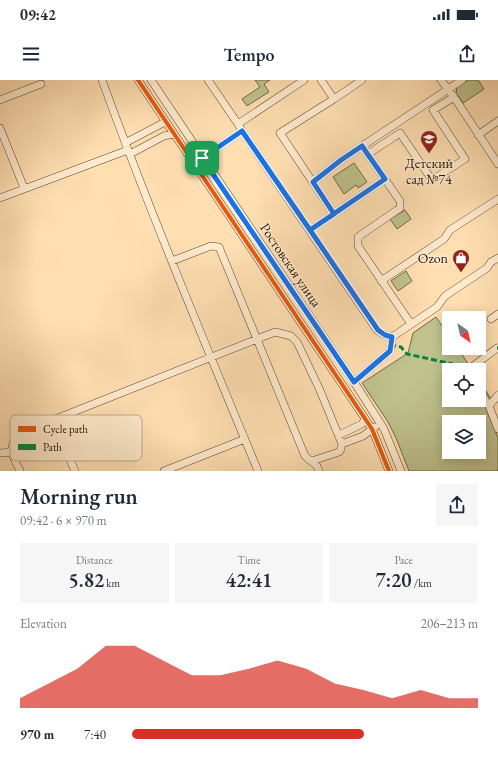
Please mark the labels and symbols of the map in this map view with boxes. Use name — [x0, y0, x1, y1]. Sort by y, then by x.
school or university icon: Детский сад №74 — [419, 129, 439, 154]
pin — [185, 141, 219, 175]
place label: Детский сад №74 — [405, 154, 454, 188]
street label: Ростовская улица — [256, 220, 326, 311]
shop icon: Ozon — [451, 248, 471, 273]
place label: Ozon — [418, 249, 449, 267]
north arrow — [442, 311, 486, 355]
legend — [10, 415, 142, 461]
text: Cycle path — [43, 422, 88, 436]
text: Path — [43, 440, 62, 454]

